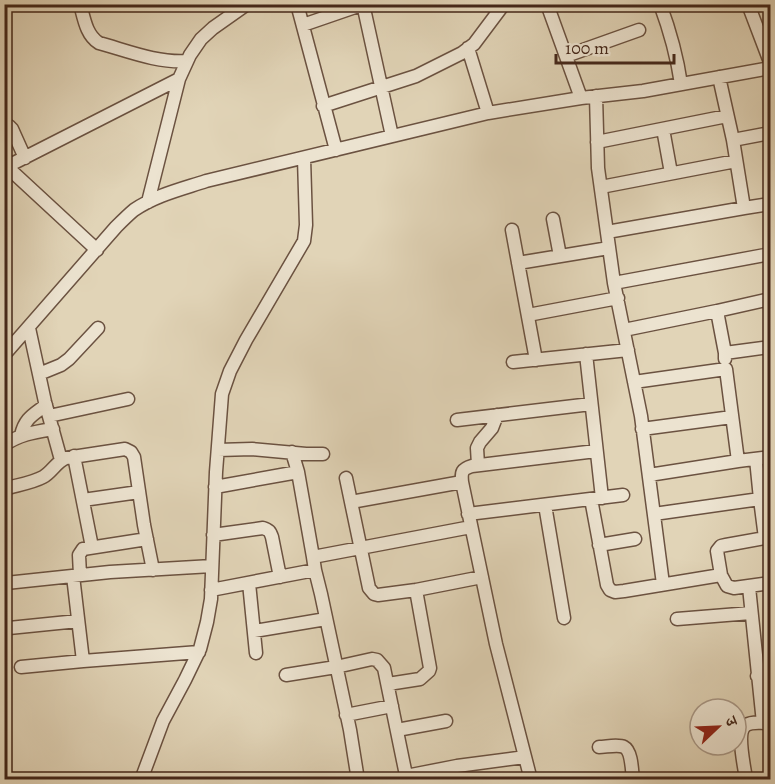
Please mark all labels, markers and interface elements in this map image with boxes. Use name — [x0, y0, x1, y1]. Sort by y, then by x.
scale bar — [556, 27, 674, 65]
text: 100 m — [565, 36, 609, 60]
north arrow — [688, 697, 748, 757]
text: उ — [719, 713, 743, 731]

